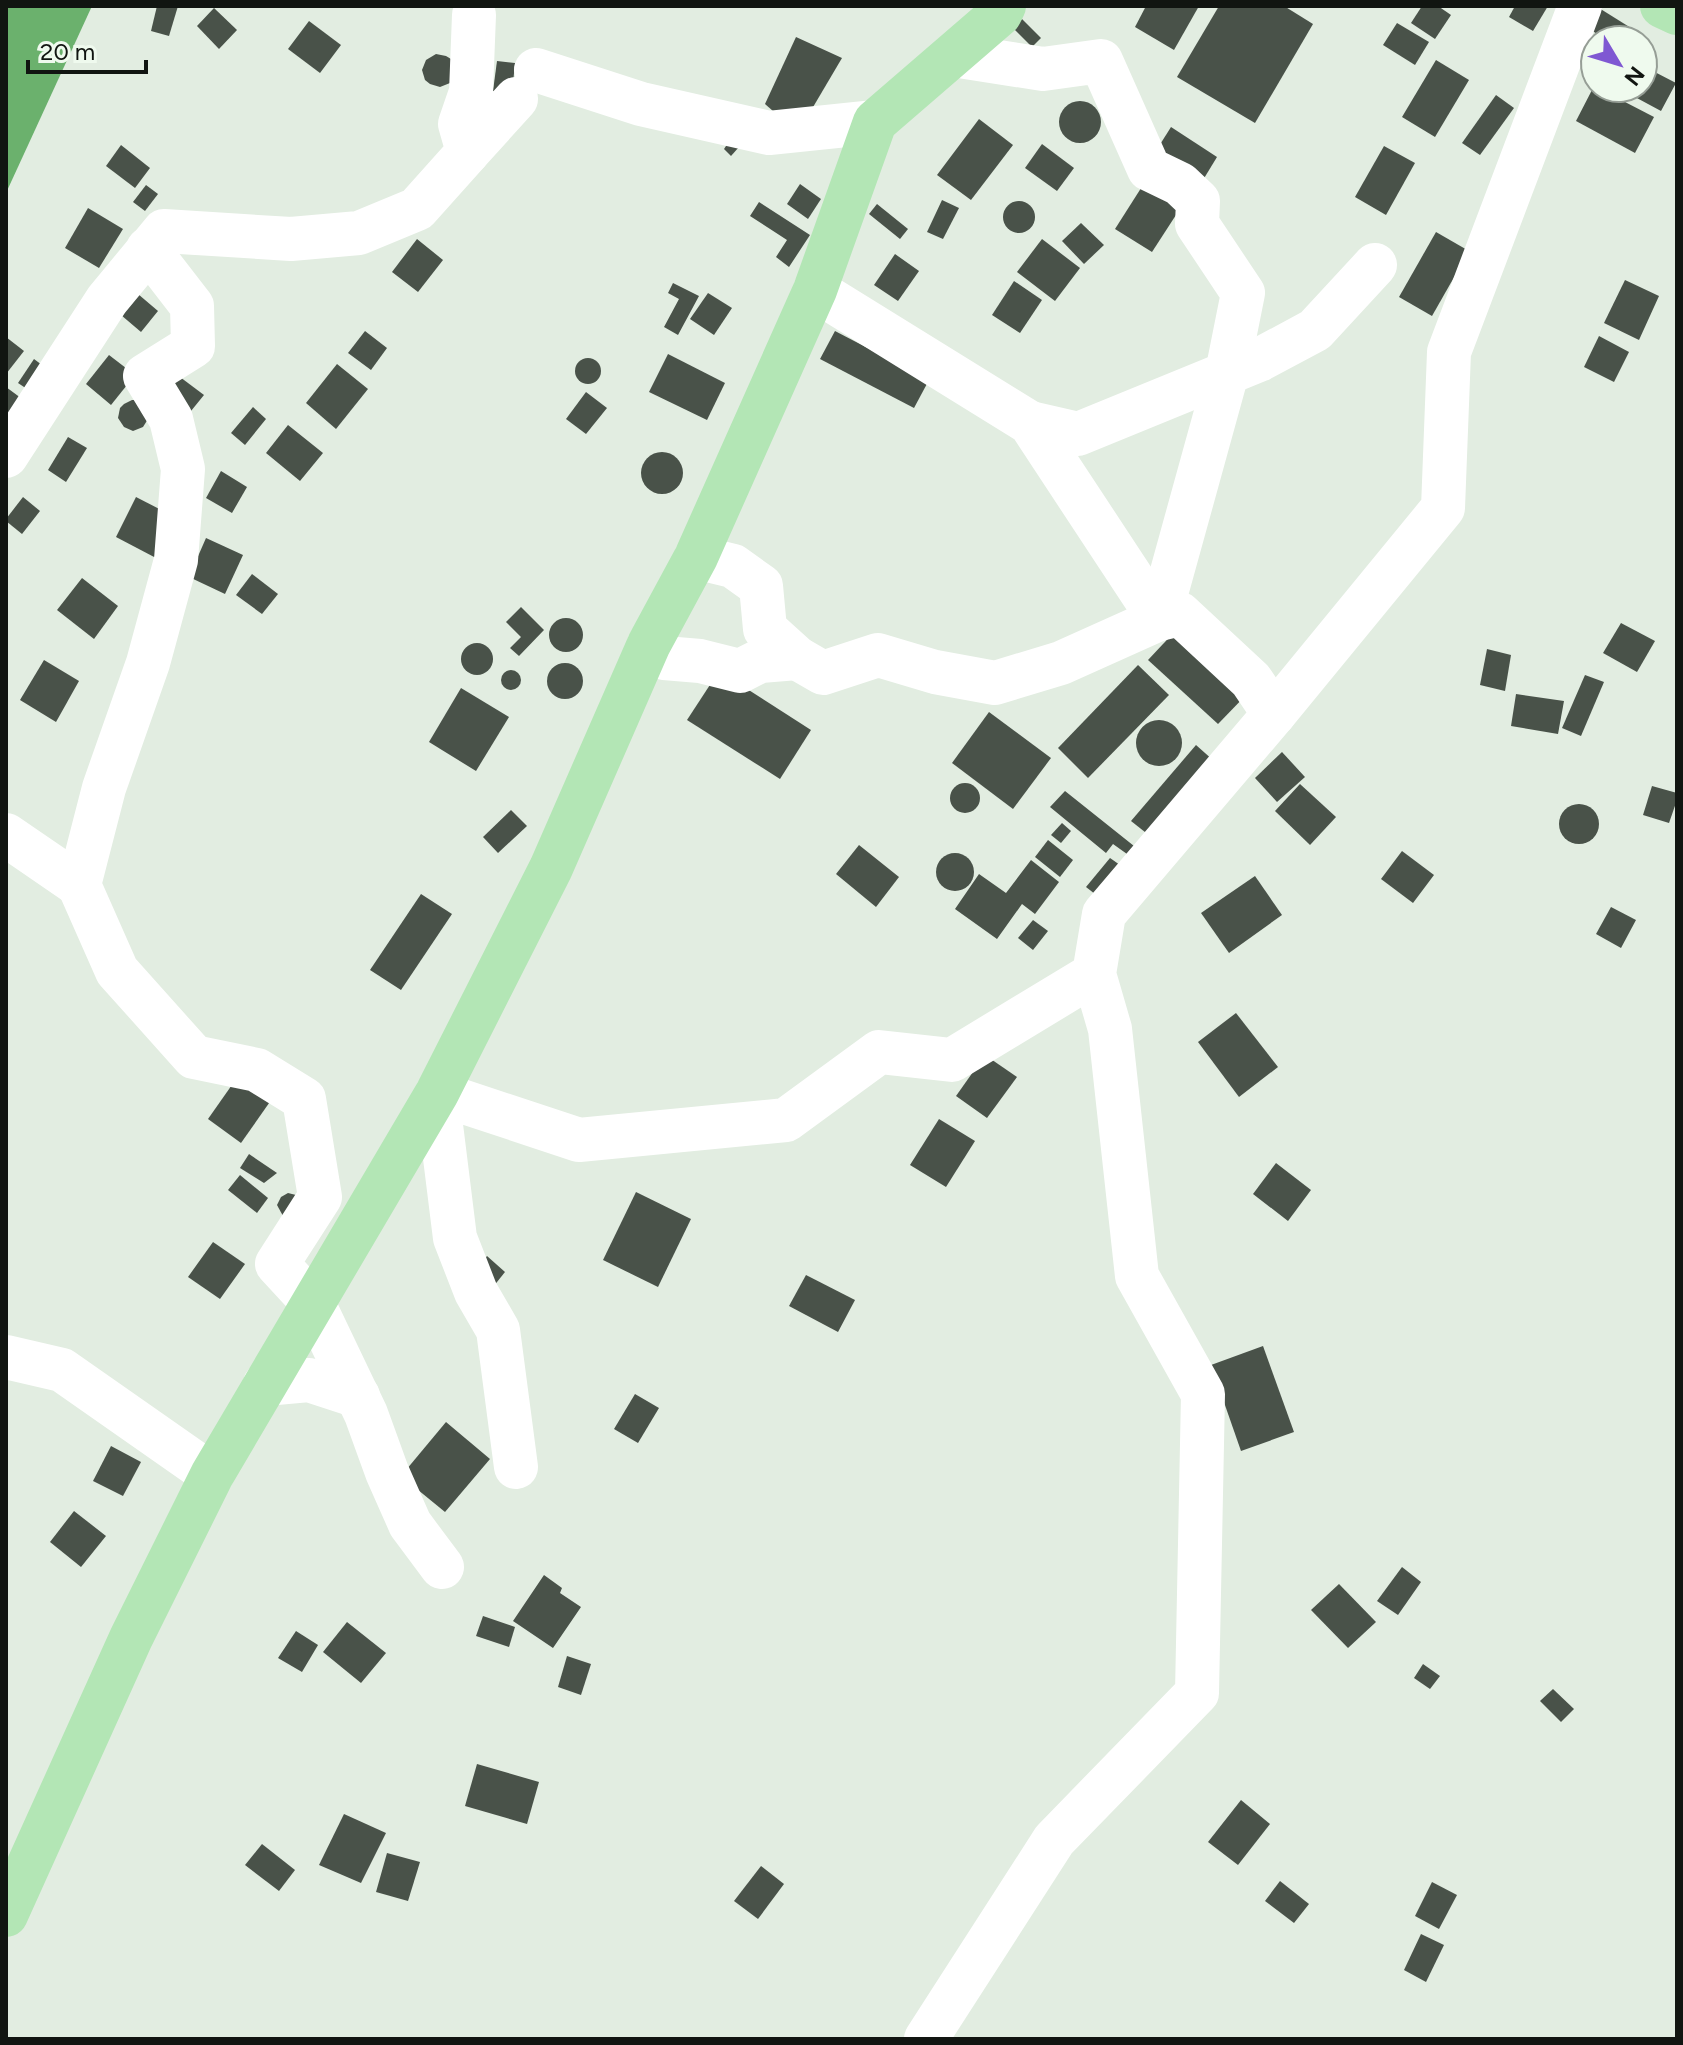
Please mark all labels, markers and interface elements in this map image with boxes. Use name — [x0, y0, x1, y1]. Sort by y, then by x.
scale bar — [28, 24, 146, 74]
north arrow — [1579, 24, 1659, 104]
text: 20 m — [40, 37, 95, 66]
text: N — [1618, 61, 1650, 91]

